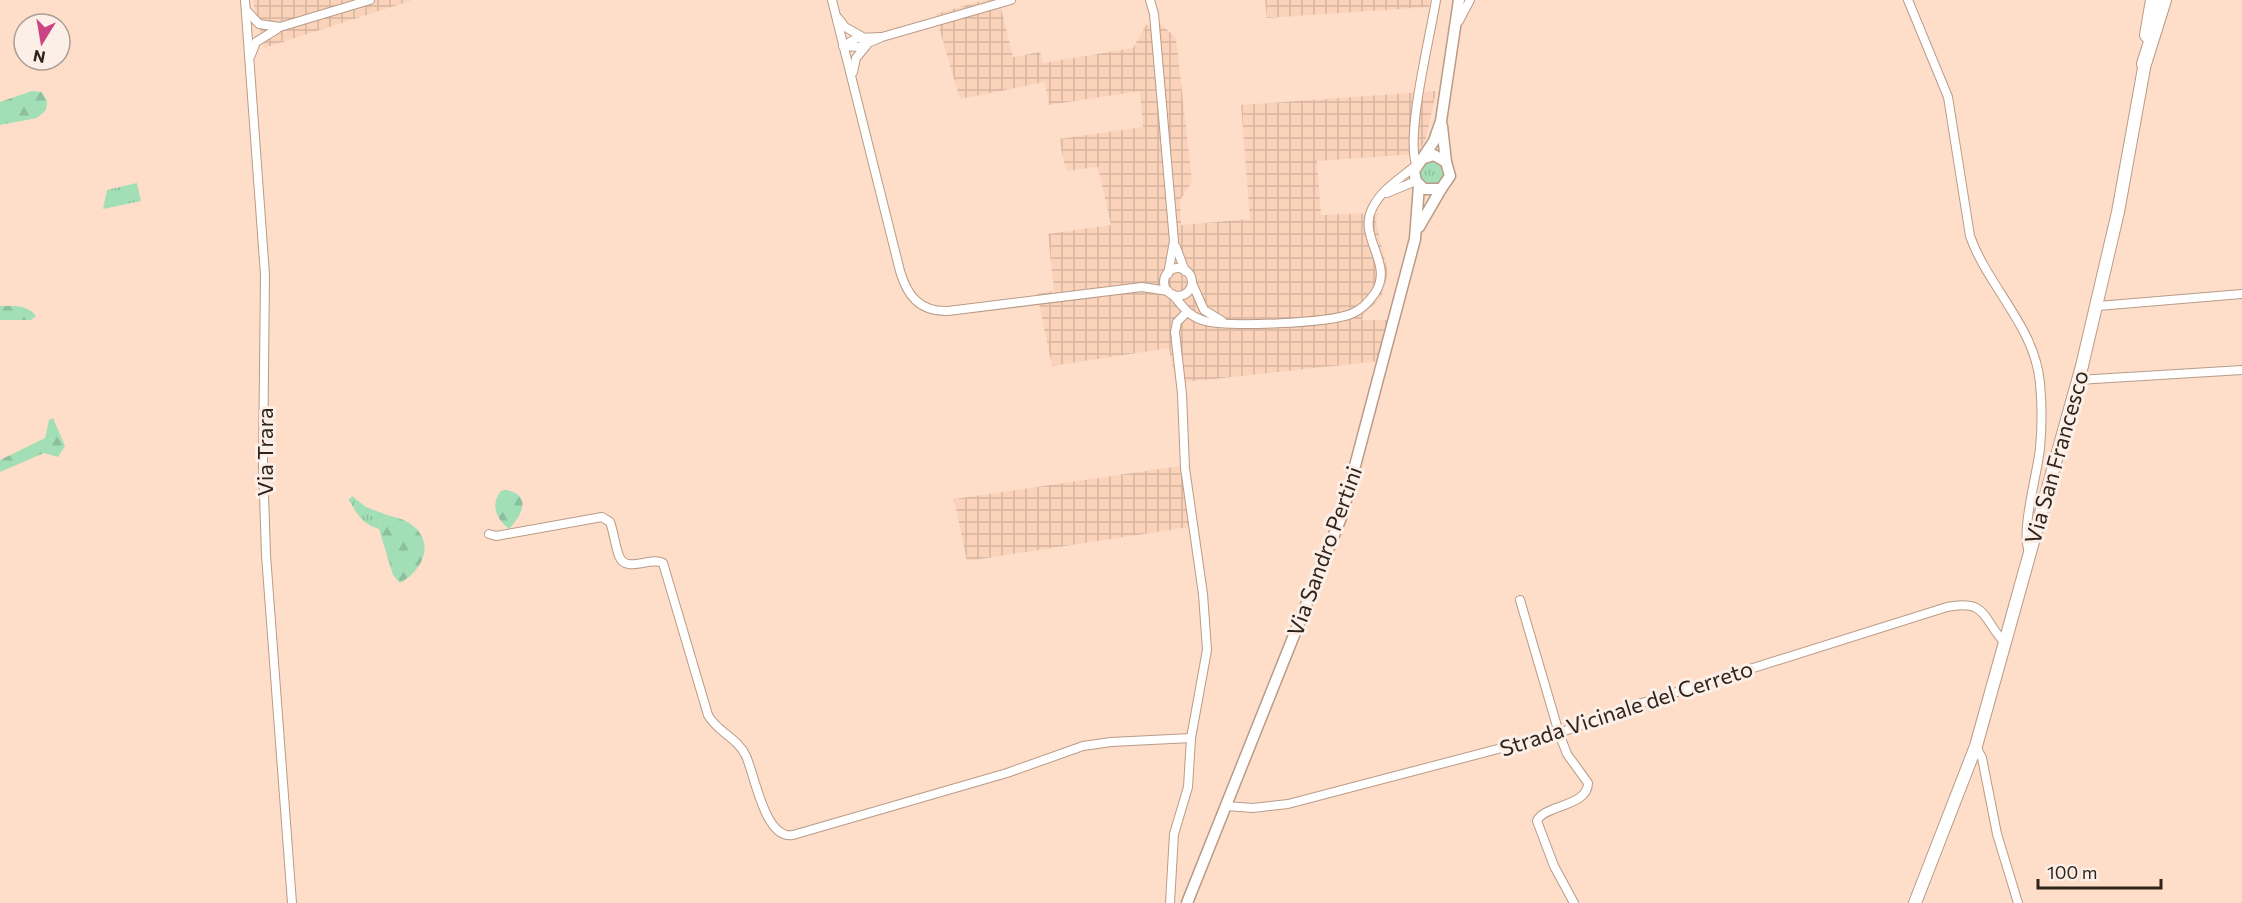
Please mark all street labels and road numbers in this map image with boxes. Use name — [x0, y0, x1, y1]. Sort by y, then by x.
street label: Via San Francesco — [2018, 367, 2094, 547]
street label: Via Trara — [251, 408, 278, 496]
street label: Via Sandro Pertini — [1281, 462, 1367, 640]
street label: Strada Vicinale del Cerreto — [1496, 654, 1756, 762]

